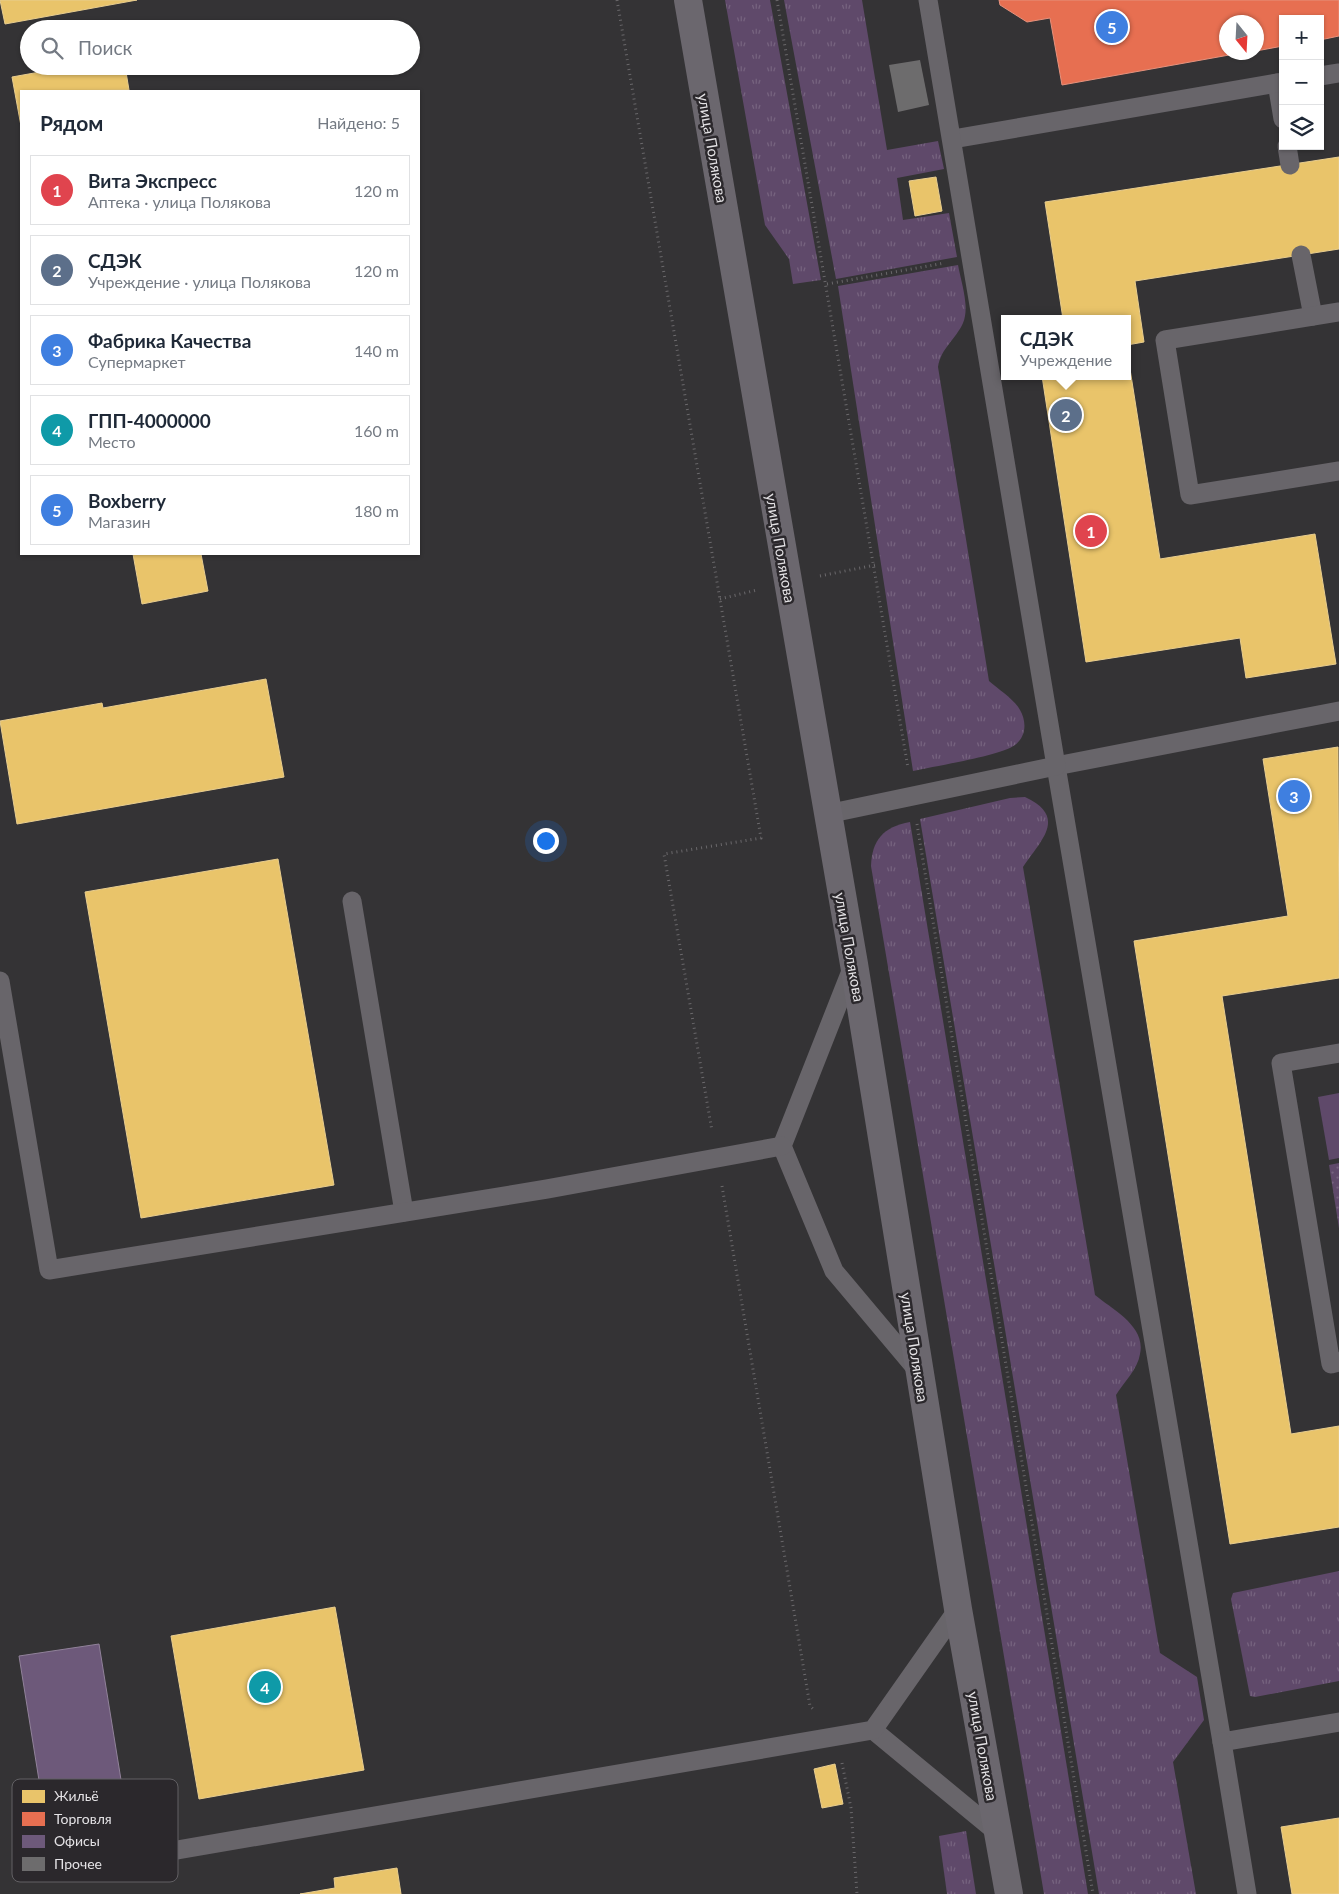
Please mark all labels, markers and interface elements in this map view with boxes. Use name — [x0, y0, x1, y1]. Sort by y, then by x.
pin: 5 — [1096, 8, 1128, 46]
north arrow — [1219, 15, 1264, 60]
map controls — [1279, 15, 1324, 150]
button: + — [1279, 15, 1324, 60]
search box — [20, 20, 420, 75]
icon: search — [38, 34, 66, 62]
text: Поиск — [78, 36, 132, 59]
button: − — [1279, 60, 1324, 105]
street label: улица Полякова — [695, 92, 731, 204]
button: layers — [1279, 105, 1324, 150]
text: Рядом — [40, 110, 103, 135]
text: Найдено: 5 — [317, 113, 400, 132]
text: Вита Экспресс — [88, 169, 217, 192]
text: 1 — [52, 181, 62, 200]
text: 120 m — [354, 181, 399, 200]
text: Аптека · улица Полякова — [88, 192, 271, 211]
text: СДЭК — [88, 249, 142, 272]
text: 2 — [52, 261, 62, 280]
text: 120 m — [354, 261, 399, 280]
text: Учреждение · улица Полякова — [88, 272, 311, 291]
popup — [1001, 315, 1131, 380]
text: СДЭК — [1020, 327, 1074, 350]
text: Фабрика Качества — [88, 329, 251, 352]
text: 3 — [52, 341, 62, 360]
text: 140 m — [354, 341, 399, 360]
text: Учреждение — [1020, 350, 1112, 369]
text: Супермаркет — [88, 352, 186, 371]
pin: 2 — [1050, 396, 1082, 434]
text: ГПП-4000000 — [88, 409, 211, 432]
text: 4 — [52, 421, 62, 440]
text: 160 m — [354, 421, 399, 440]
text: Место — [88, 432, 136, 451]
text: Boxberry — [88, 489, 166, 512]
street label: улица Полякова — [763, 492, 799, 604]
text: 5 — [52, 501, 62, 520]
text: 180 m — [354, 501, 399, 520]
text: Магазин — [88, 512, 150, 531]
pin: 1 — [1075, 512, 1107, 550]
pin: 3 — [1278, 777, 1310, 815]
your location — [533, 828, 559, 854]
street label: улица Полякова — [832, 891, 868, 1003]
street label: улица Полякова — [897, 1291, 933, 1403]
pin: 4 — [249, 1668, 281, 1706]
street label: улица Полякова — [965, 1690, 1001, 1802]
legend — [12, 1779, 178, 1882]
text: Жильё — [54, 1787, 99, 1804]
text: Торговля — [54, 1810, 112, 1827]
text: Офисы — [54, 1832, 100, 1849]
text: Прочее — [54, 1855, 102, 1872]

